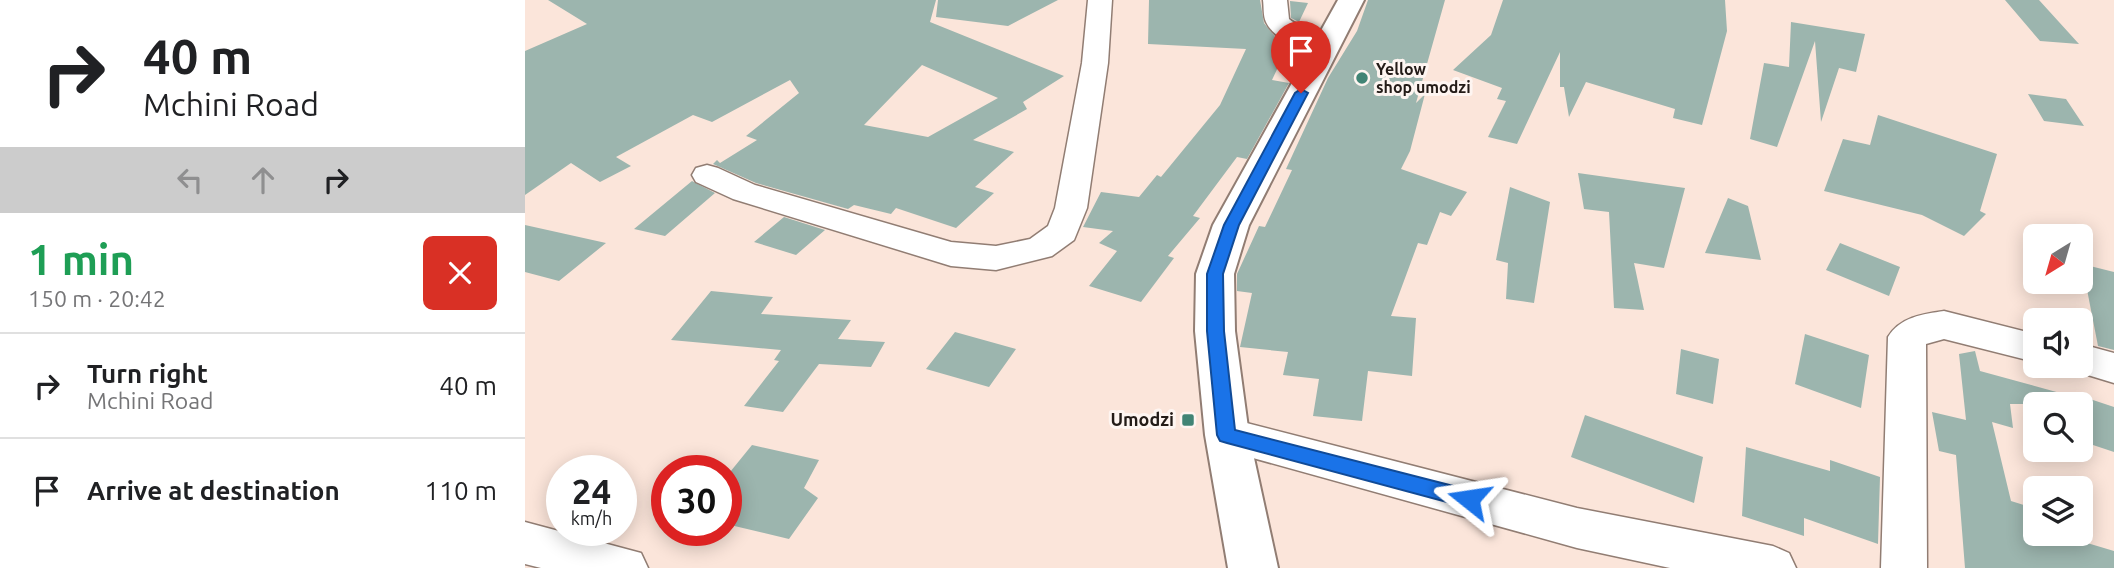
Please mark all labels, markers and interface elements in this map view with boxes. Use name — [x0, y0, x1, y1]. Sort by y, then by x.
pin — [1271, 21, 1331, 93]
icon: right — [28, 28, 119, 119]
text: 40 m — [143, 28, 252, 83]
icon: arrive — [1282, 32, 1320, 70]
place label: Yellow shop umodzi — [1376, 60, 1471, 96]
marker: Yellow shop umodzi — [1354, 70, 1370, 86]
text: Mchini Road — [143, 86, 319, 122]
icon: left — [171, 161, 209, 199]
icon: ahead — [244, 161, 282, 199]
icon: right — [317, 161, 355, 199]
north arrow — [2023, 224, 2093, 294]
map controls — [2023, 224, 2093, 546]
text: 1 min — [28, 236, 134, 283]
button: close — [423, 236, 497, 310]
text: 150 m · 20:42 — [28, 286, 166, 311]
button: sound — [2023, 308, 2093, 378]
text: Turn right — [87, 359, 208, 388]
icon: right — [28, 367, 66, 405]
text: 40 m — [439, 371, 497, 400]
text: Mchini Road — [87, 388, 213, 413]
button: search — [2023, 392, 2093, 462]
place label: Umodzi — [1110, 409, 1174, 429]
marker: Umodzi — [1180, 412, 1196, 428]
speed limit sign: 30 — [651, 455, 742, 546]
position arrow — [1432, 462, 1506, 536]
text: 24 — [572, 471, 611, 511]
icon: arrive — [28, 472, 66, 510]
text: Arrive at destination — [87, 476, 340, 505]
text: 110 m — [425, 476, 497, 505]
button: layers — [2023, 476, 2093, 546]
text: km/h — [571, 508, 612, 528]

